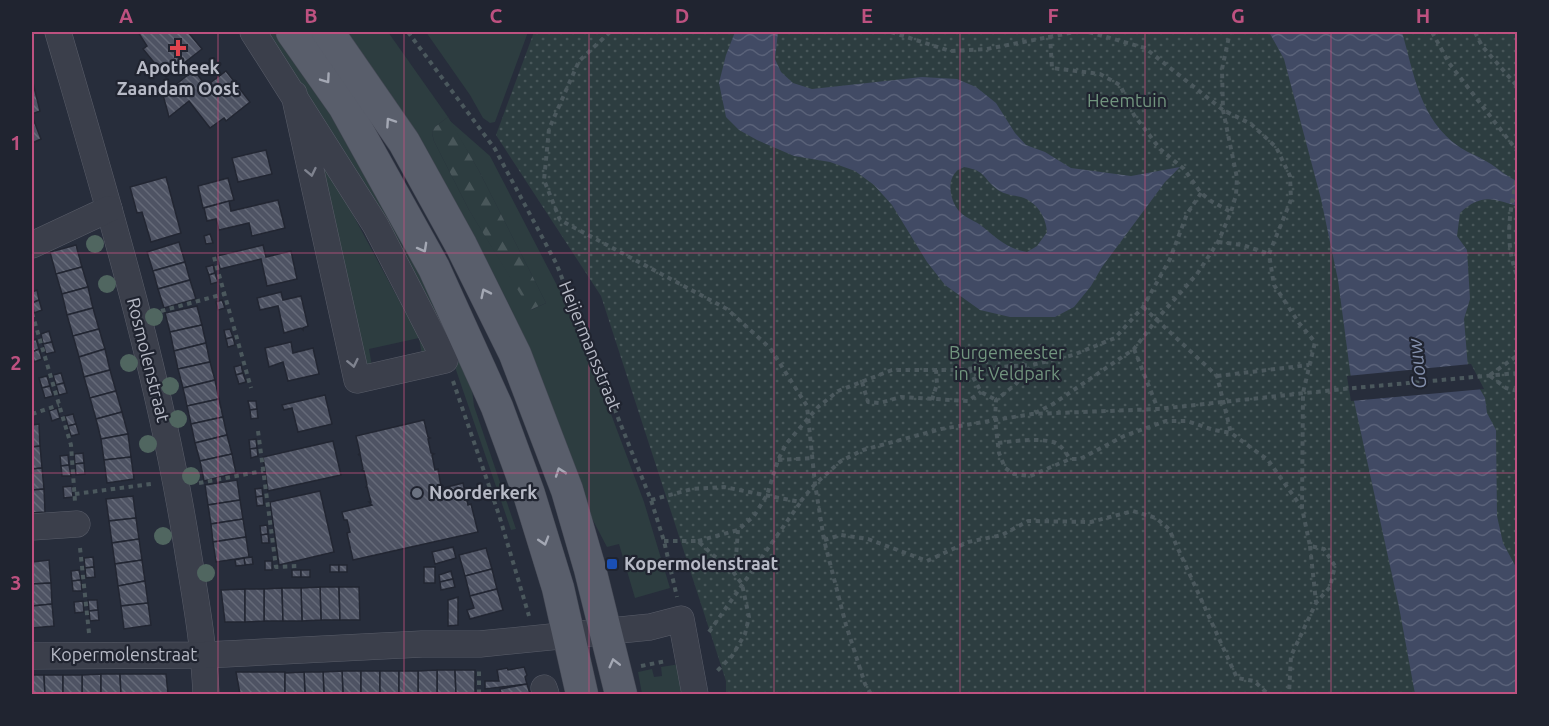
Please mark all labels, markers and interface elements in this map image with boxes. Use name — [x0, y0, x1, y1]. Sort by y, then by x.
text: A — [119, 4, 133, 27]
text: B — [304, 4, 318, 27]
text: C — [490, 4, 503, 27]
text: D — [675, 4, 689, 27]
text: E — [861, 4, 873, 27]
text: F — [1047, 4, 1059, 27]
text: G — [1231, 4, 1245, 27]
text: H — [1416, 4, 1430, 27]
marker: Apotheek Zaandam Oost — [171, 41, 185, 55]
place label: Apotheek Zaandam Oost — [117, 57, 240, 98]
one-way arrow — [319, 73, 330, 84]
park label: Heemtuin — [1087, 90, 1167, 110]
one-way arrow — [386, 118, 397, 129]
text: 1 — [10, 131, 22, 154]
one-way arrow — [304, 167, 317, 177]
one-way arrow — [416, 242, 427, 252]
street label: Heijermansstraat — [556, 278, 626, 413]
one-way arrow — [480, 288, 492, 299]
street label: Rosmolenstraat — [124, 295, 174, 424]
water label: Gouw — [1402, 336, 1431, 390]
park label: Burgemeester in 't Veldpark — [949, 342, 1065, 383]
text: 2 — [10, 351, 22, 374]
one-way arrow — [346, 357, 359, 367]
one-way arrow — [555, 467, 568, 478]
place label: Noorderkerk — [429, 482, 537, 502]
marker: Noorderkerk — [410, 486, 424, 500]
one-way arrow — [537, 535, 549, 546]
place label: Kopermolenstraat — [624, 553, 779, 573]
marker: Kopermolenstraat — [605, 557, 619, 571]
text: 3 — [10, 571, 22, 594]
street label: Kopermolenstraat — [51, 644, 197, 664]
one-way arrow — [609, 658, 622, 668]

